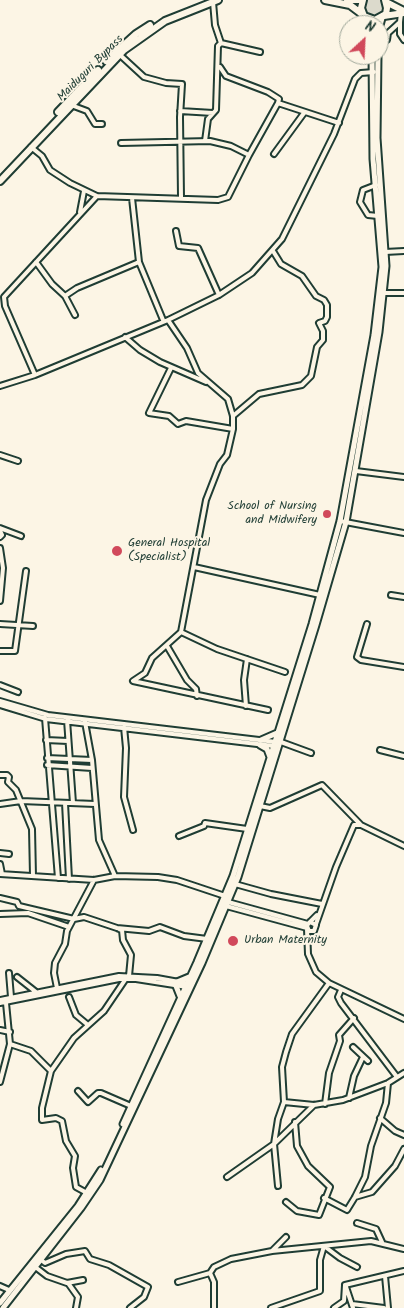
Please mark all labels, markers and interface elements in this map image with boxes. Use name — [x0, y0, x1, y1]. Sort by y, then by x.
north arrow — [339, 15, 389, 65]
text: N — [361, 15, 379, 39]
street label: Maiduguri Bypass — [55, 33, 127, 105]
place label: School of Nursing and Midwifery — [228, 500, 317, 528]
marker: School of Nursing and Midwifery — [321, 508, 333, 520]
place label: General Hospital (Specialist) — [128, 537, 210, 565]
marker: General Hospital (Specialist) — [110, 544, 124, 558]
marker: Urban Maternity — [226, 934, 240, 948]
place label: Urban Maternity — [244, 934, 327, 948]

